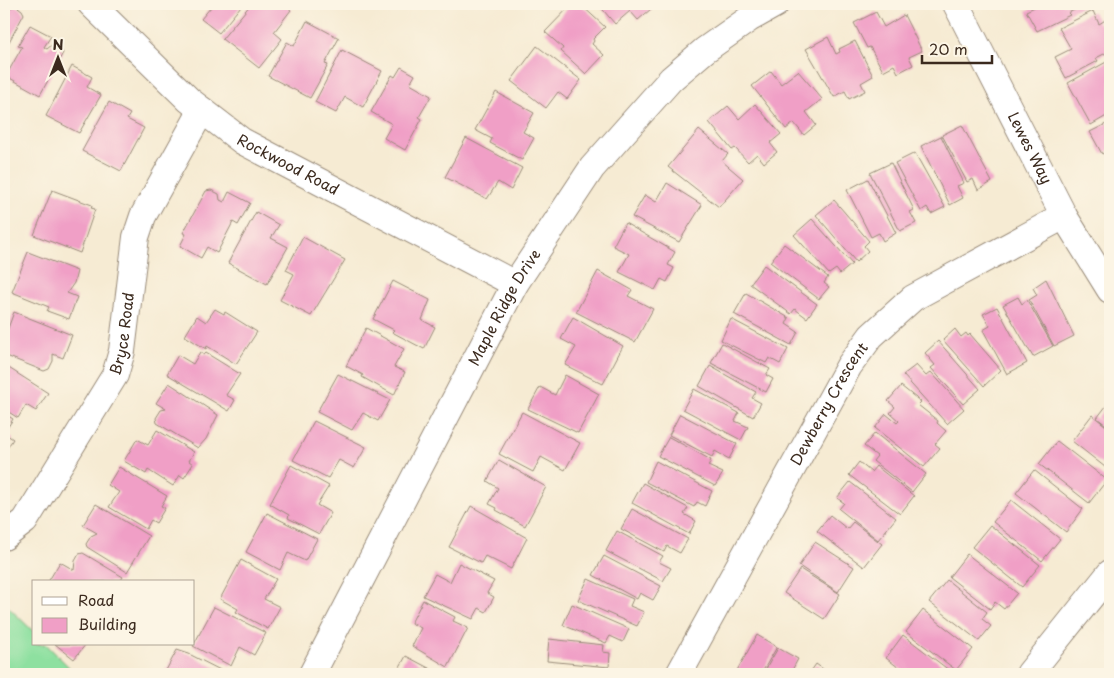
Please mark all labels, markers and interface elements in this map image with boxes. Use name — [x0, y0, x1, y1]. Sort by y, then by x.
north arrow — [32, 32, 82, 82]
scale bar — [922, 32, 992, 64]
text: N — [52, 34, 64, 55]
text: 20 m — [929, 37, 968, 60]
street label: Lewes Way — [1003, 108, 1059, 188]
street label: Rockwood Road — [233, 127, 344, 200]
street label: Maple Ridge Drive — [462, 244, 545, 369]
street label: Bryce Road — [103, 291, 139, 378]
street label: Dewberry Crescent — [783, 337, 873, 469]
legend — [32, 580, 195, 646]
text: Road — [78, 588, 114, 611]
text: Building — [78, 612, 137, 635]

